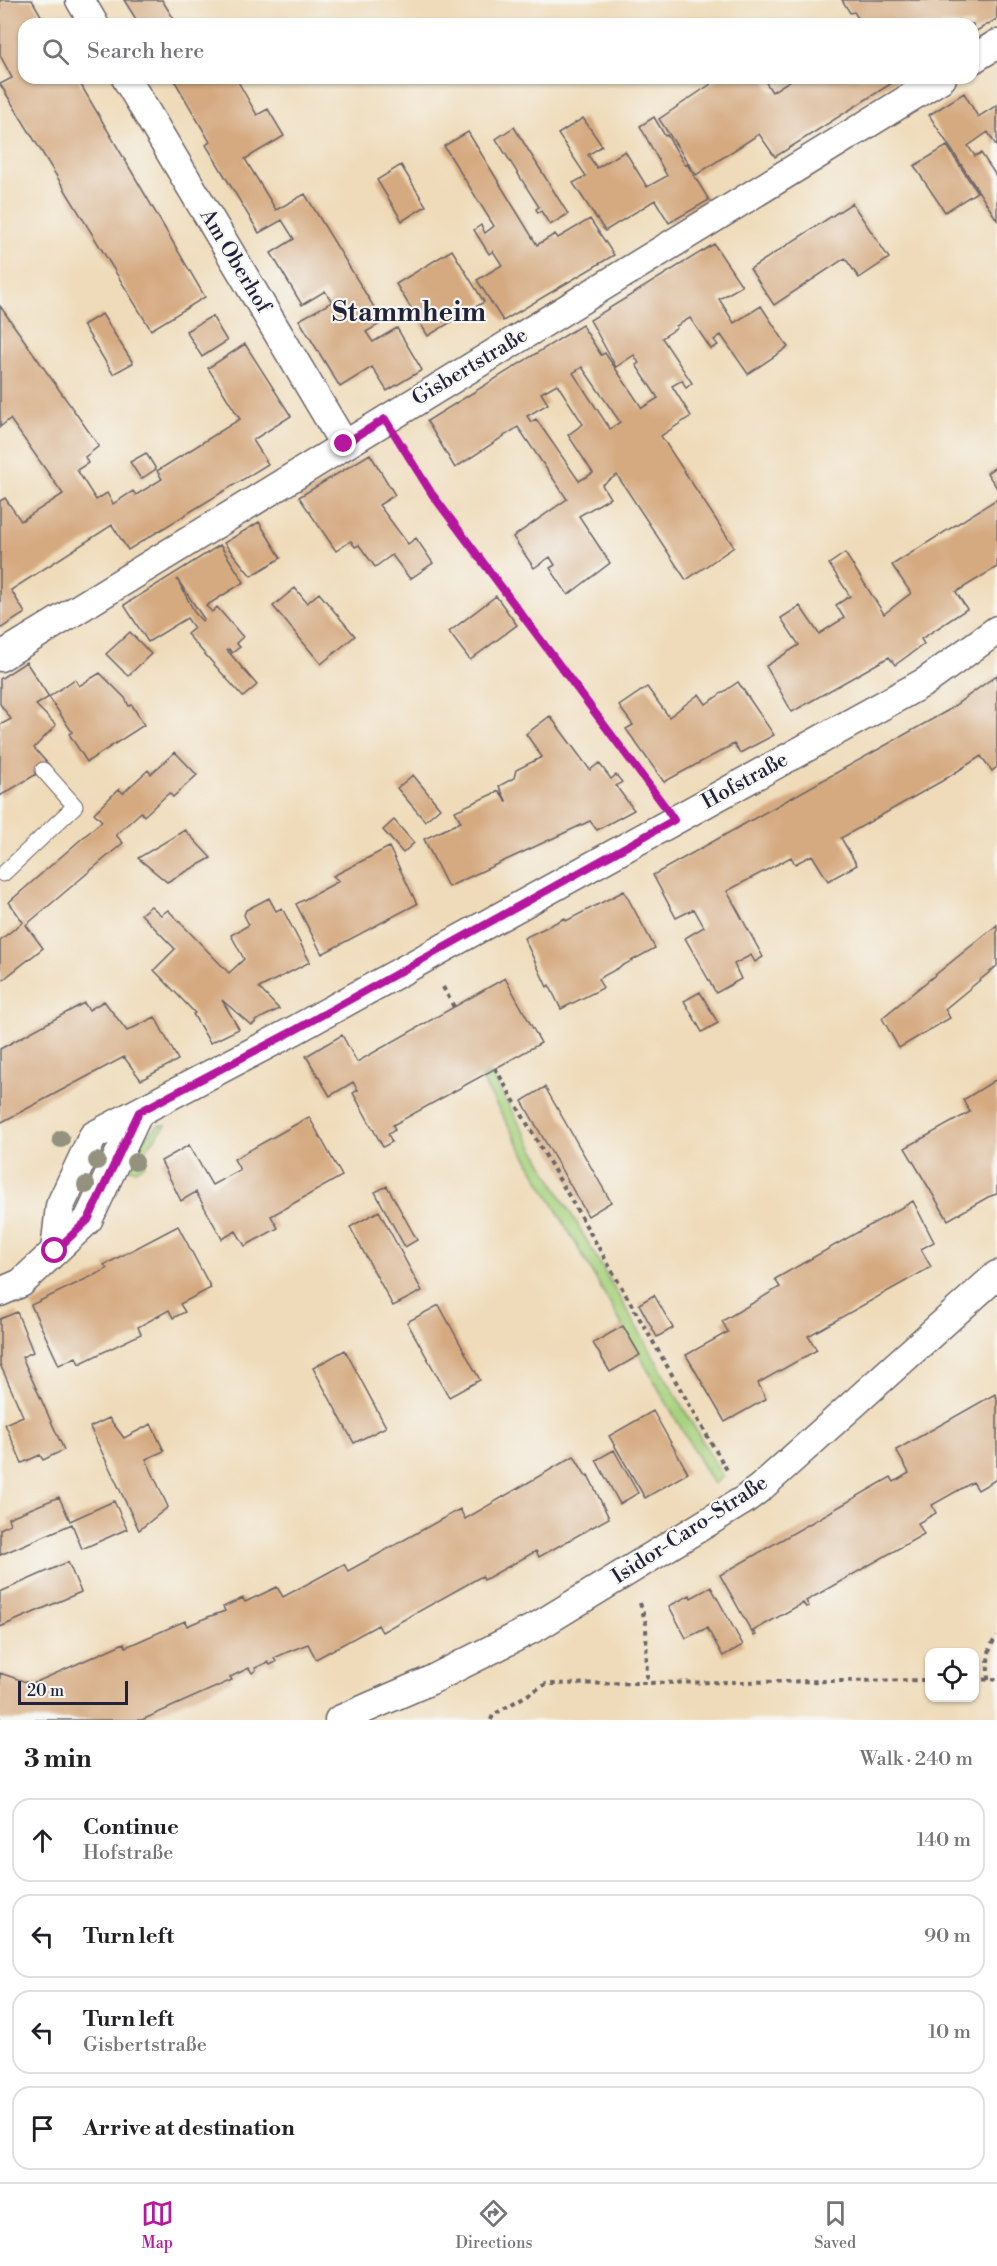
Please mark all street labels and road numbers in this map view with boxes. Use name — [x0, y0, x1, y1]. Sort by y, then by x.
street label: Am Oberhof — [193, 204, 277, 319]
street label: Gisbertstraße — [408, 322, 532, 412]
street label: Hofstraße — [697, 747, 793, 815]
street label: Isidor-Caro-Straße — [607, 1470, 773, 1590]

